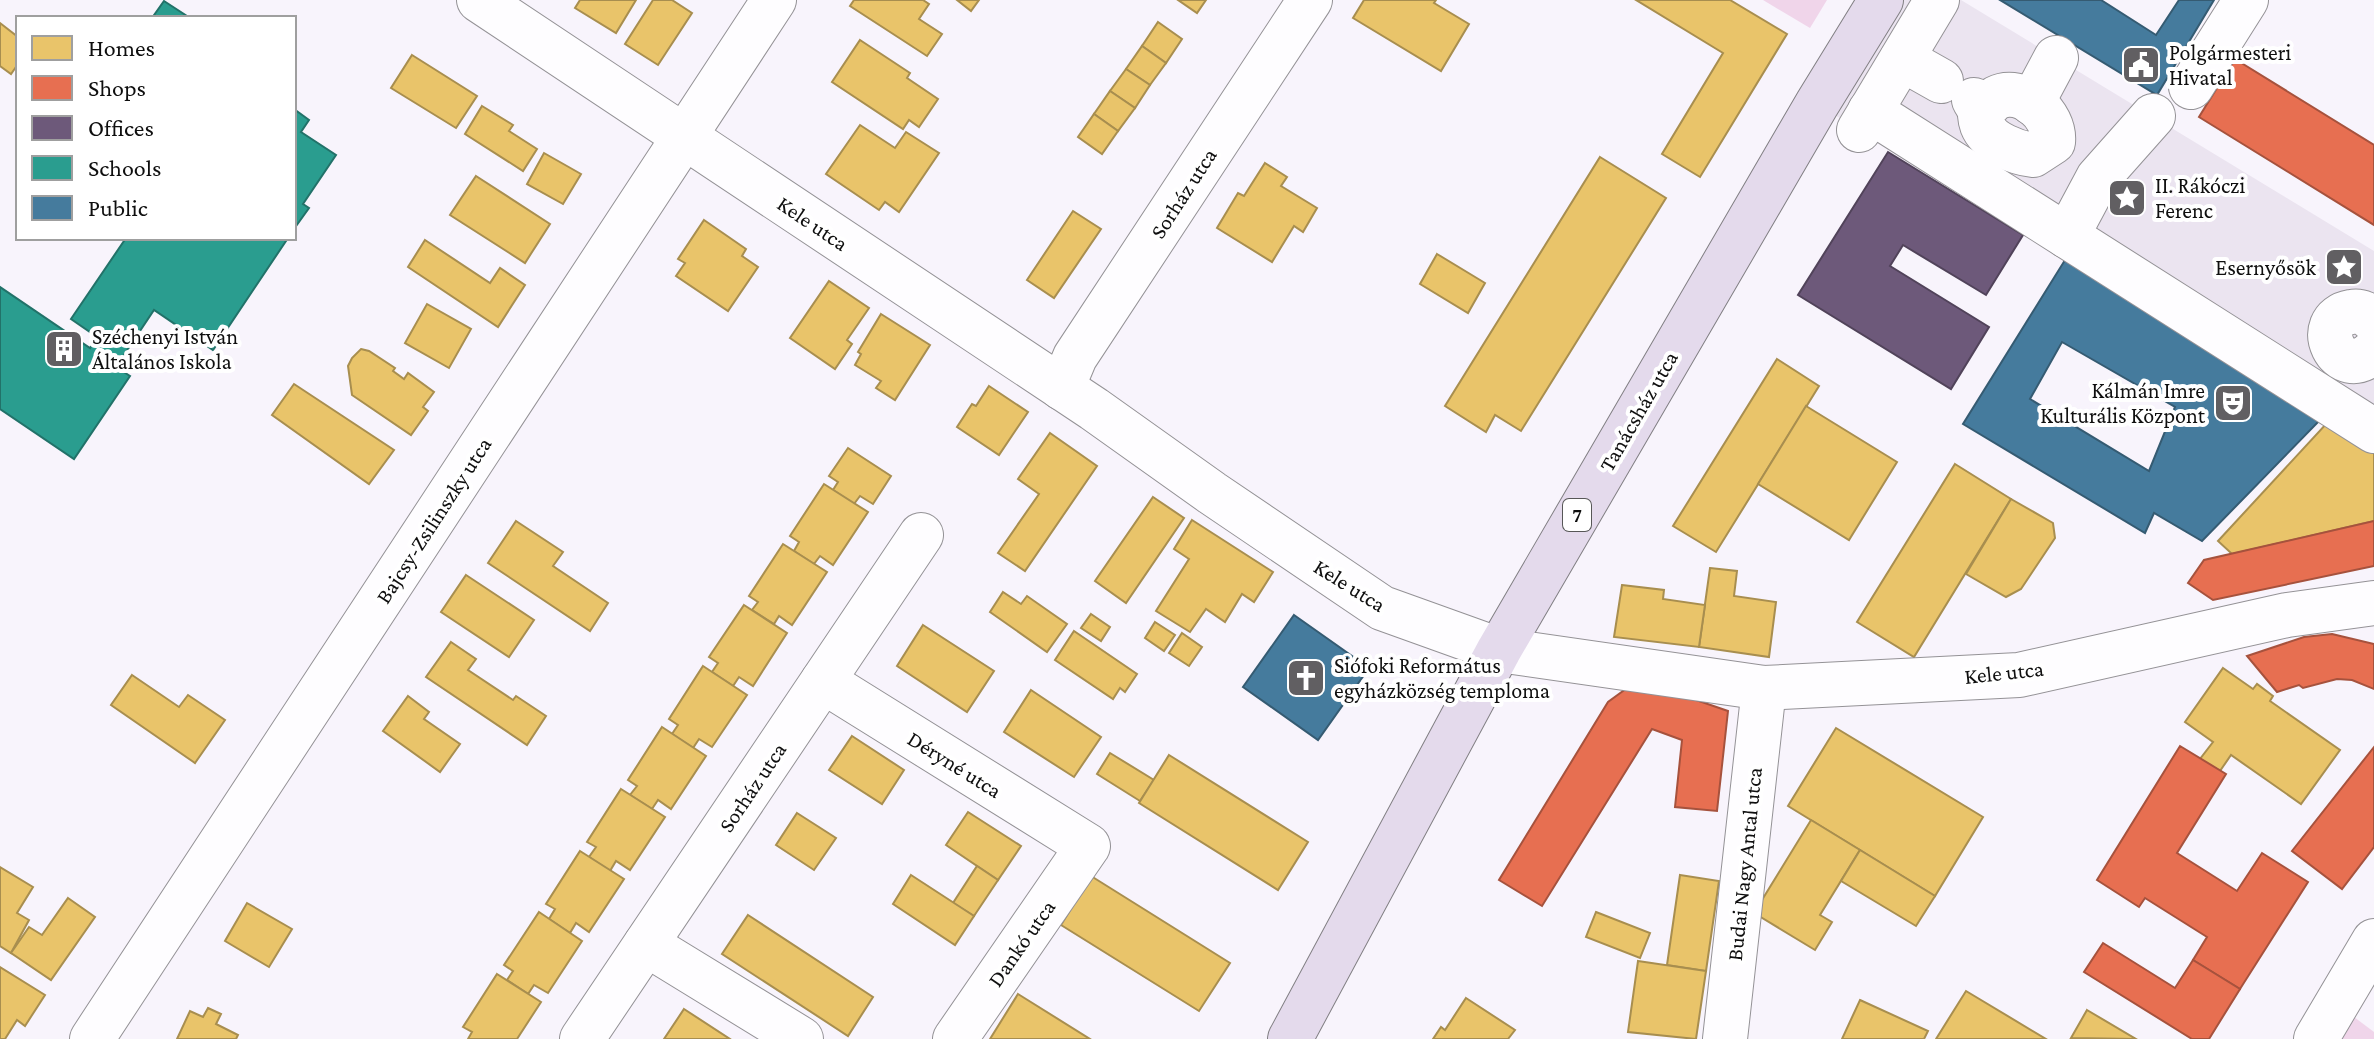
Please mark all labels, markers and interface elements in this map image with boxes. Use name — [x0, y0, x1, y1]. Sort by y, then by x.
legend — [16, 16, 296, 240]
text: Homes — [88, 34, 155, 61]
place label: Polgármesteri Hivatal — [2169, 40, 2291, 90]
public building icon: Polgármesteri Hivatal — [2120, 44, 2162, 86]
text: Shops — [88, 74, 146, 101]
text: Offices — [88, 114, 154, 141]
street label: Sorház utca — [1145, 144, 1222, 243]
text: Schools — [88, 154, 162, 181]
place label: II. Rákóczi Ferenc — [2155, 173, 2245, 223]
place icon: II. Rákóczi Ferenc — [2106, 177, 2148, 219]
street label: Kele utca — [773, 191, 853, 256]
text: Public — [88, 194, 148, 221]
place icon: Esernyősök — [2323, 246, 2365, 288]
place label: Esernyősök — [2215, 255, 2316, 280]
place label: Széchenyi István Általános Iskola — [92, 324, 238, 374]
building icon: Széchenyi István Általános Iskola — [43, 328, 85, 370]
street label: Tanácsház utca — [1594, 347, 1683, 476]
place label: Kálmán Imre Kulturális Központ — [2040, 378, 2206, 428]
theatre icon: Kálmán Imre Kulturális Központ — [2212, 382, 2254, 424]
street label: Bajcsy-Zsilinszky utca — [370, 433, 496, 608]
road number: 7 — [1563, 499, 1591, 531]
street label: Kele utca — [1309, 554, 1390, 617]
place label: Siófoki Református egyházközség temploma — [1334, 653, 1550, 703]
street label: Kele utca — [1963, 656, 2045, 689]
church icon: Siófoki Református egyházközség temploma — [1285, 657, 1327, 699]
street label: Déryné utca — [903, 726, 1006, 803]
street label: Sorház utca — [713, 738, 791, 837]
street label: Budai Nagy Antal utca — [1722, 766, 1767, 962]
street label: Dankó utca — [982, 895, 1060, 991]

